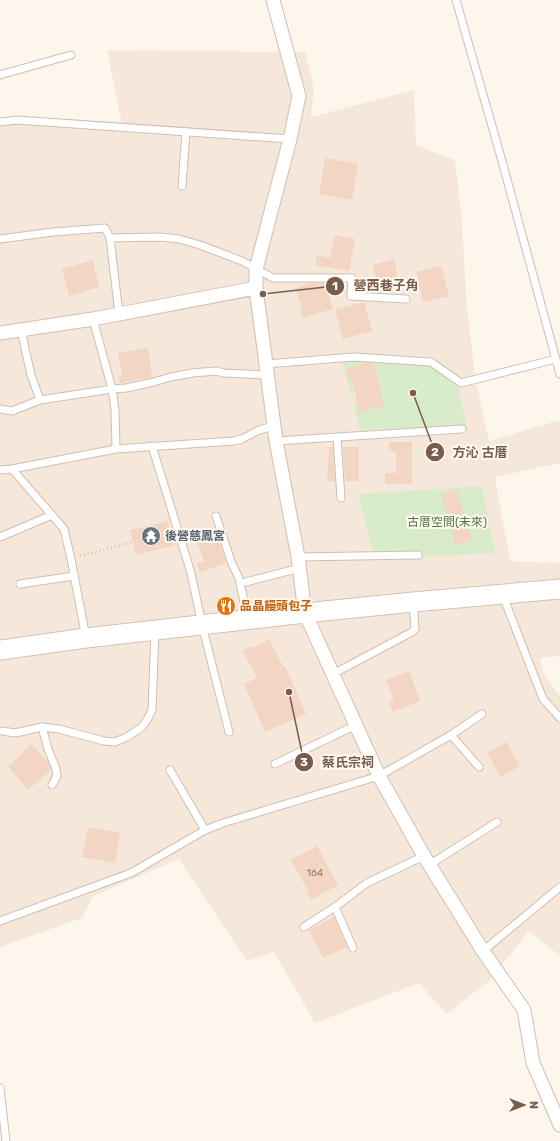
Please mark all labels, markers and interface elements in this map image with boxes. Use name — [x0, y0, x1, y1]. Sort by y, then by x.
callout: 營西巷子角 — [325, 273, 426, 298]
text: 營西巷子角 — [353, 278, 419, 293]
text: 1 — [332, 279, 338, 293]
callout: 方沁 古厝 — [425, 440, 516, 465]
text: 2 — [431, 445, 439, 459]
text: 方沁 古厝 — [453, 445, 507, 460]
park label: 古厝空間(未來) — [407, 515, 487, 529]
temple icon: 後營慈鳳宮 — [140, 525, 162, 547]
place label: 後營慈鳳宮 — [165, 529, 225, 543]
restaurant icon: 品晶饅頭包子 — [215, 595, 237, 617]
place label: 品晶饅頭包子 — [240, 599, 312, 613]
callout: 蔡氏宗祠 — [294, 750, 382, 775]
text: 3 — [300, 755, 308, 769]
text: 蔡氏宗祠 — [322, 755, 374, 770]
house number: 164 — [307, 867, 323, 879]
north arrow — [504, 1085, 544, 1125]
text: N — [527, 1101, 540, 1109]

